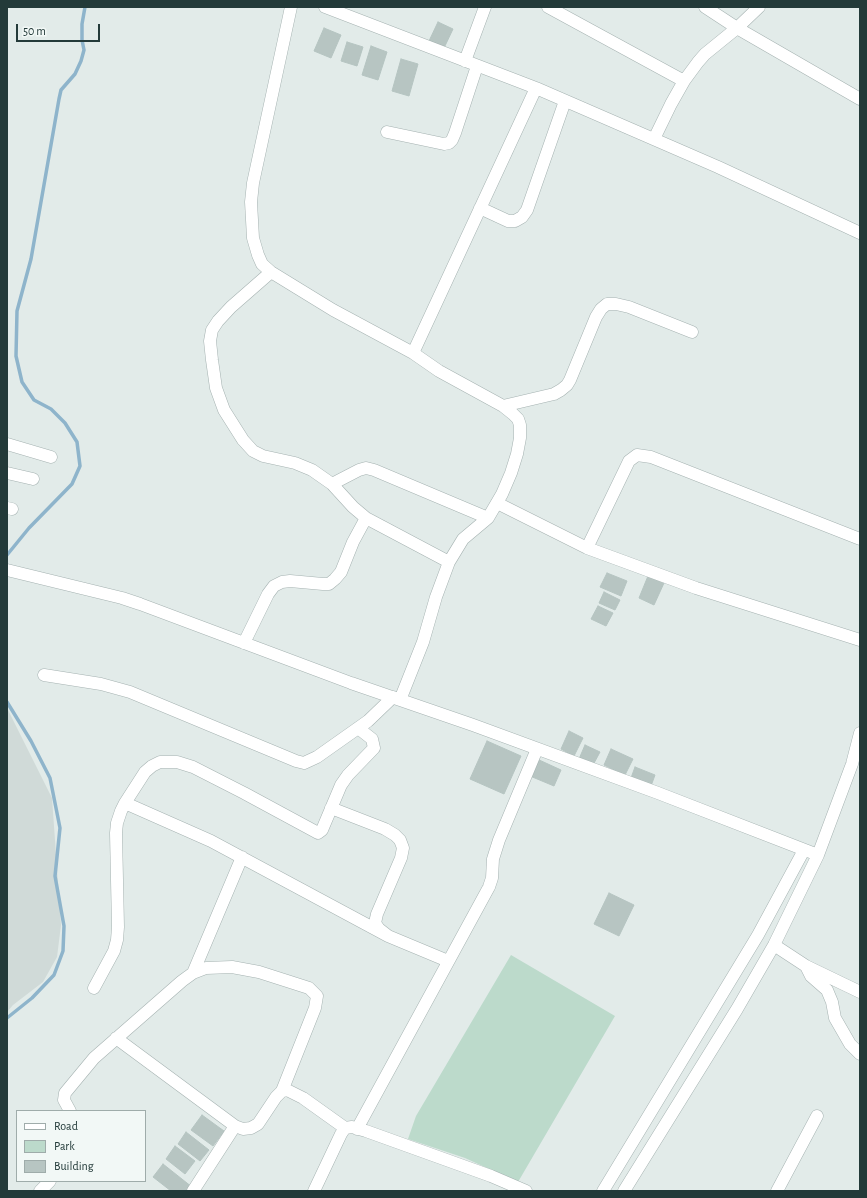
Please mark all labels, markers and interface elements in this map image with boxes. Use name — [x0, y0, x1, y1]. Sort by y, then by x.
scale bar — [18, 16, 102, 42]
text: 50 m — [23, 25, 46, 37]
legend — [16, 1110, 146, 1182]
text: Road — [54, 1120, 78, 1132]
text: Park — [54, 1140, 75, 1152]
text: Building — [54, 1160, 94, 1172]

